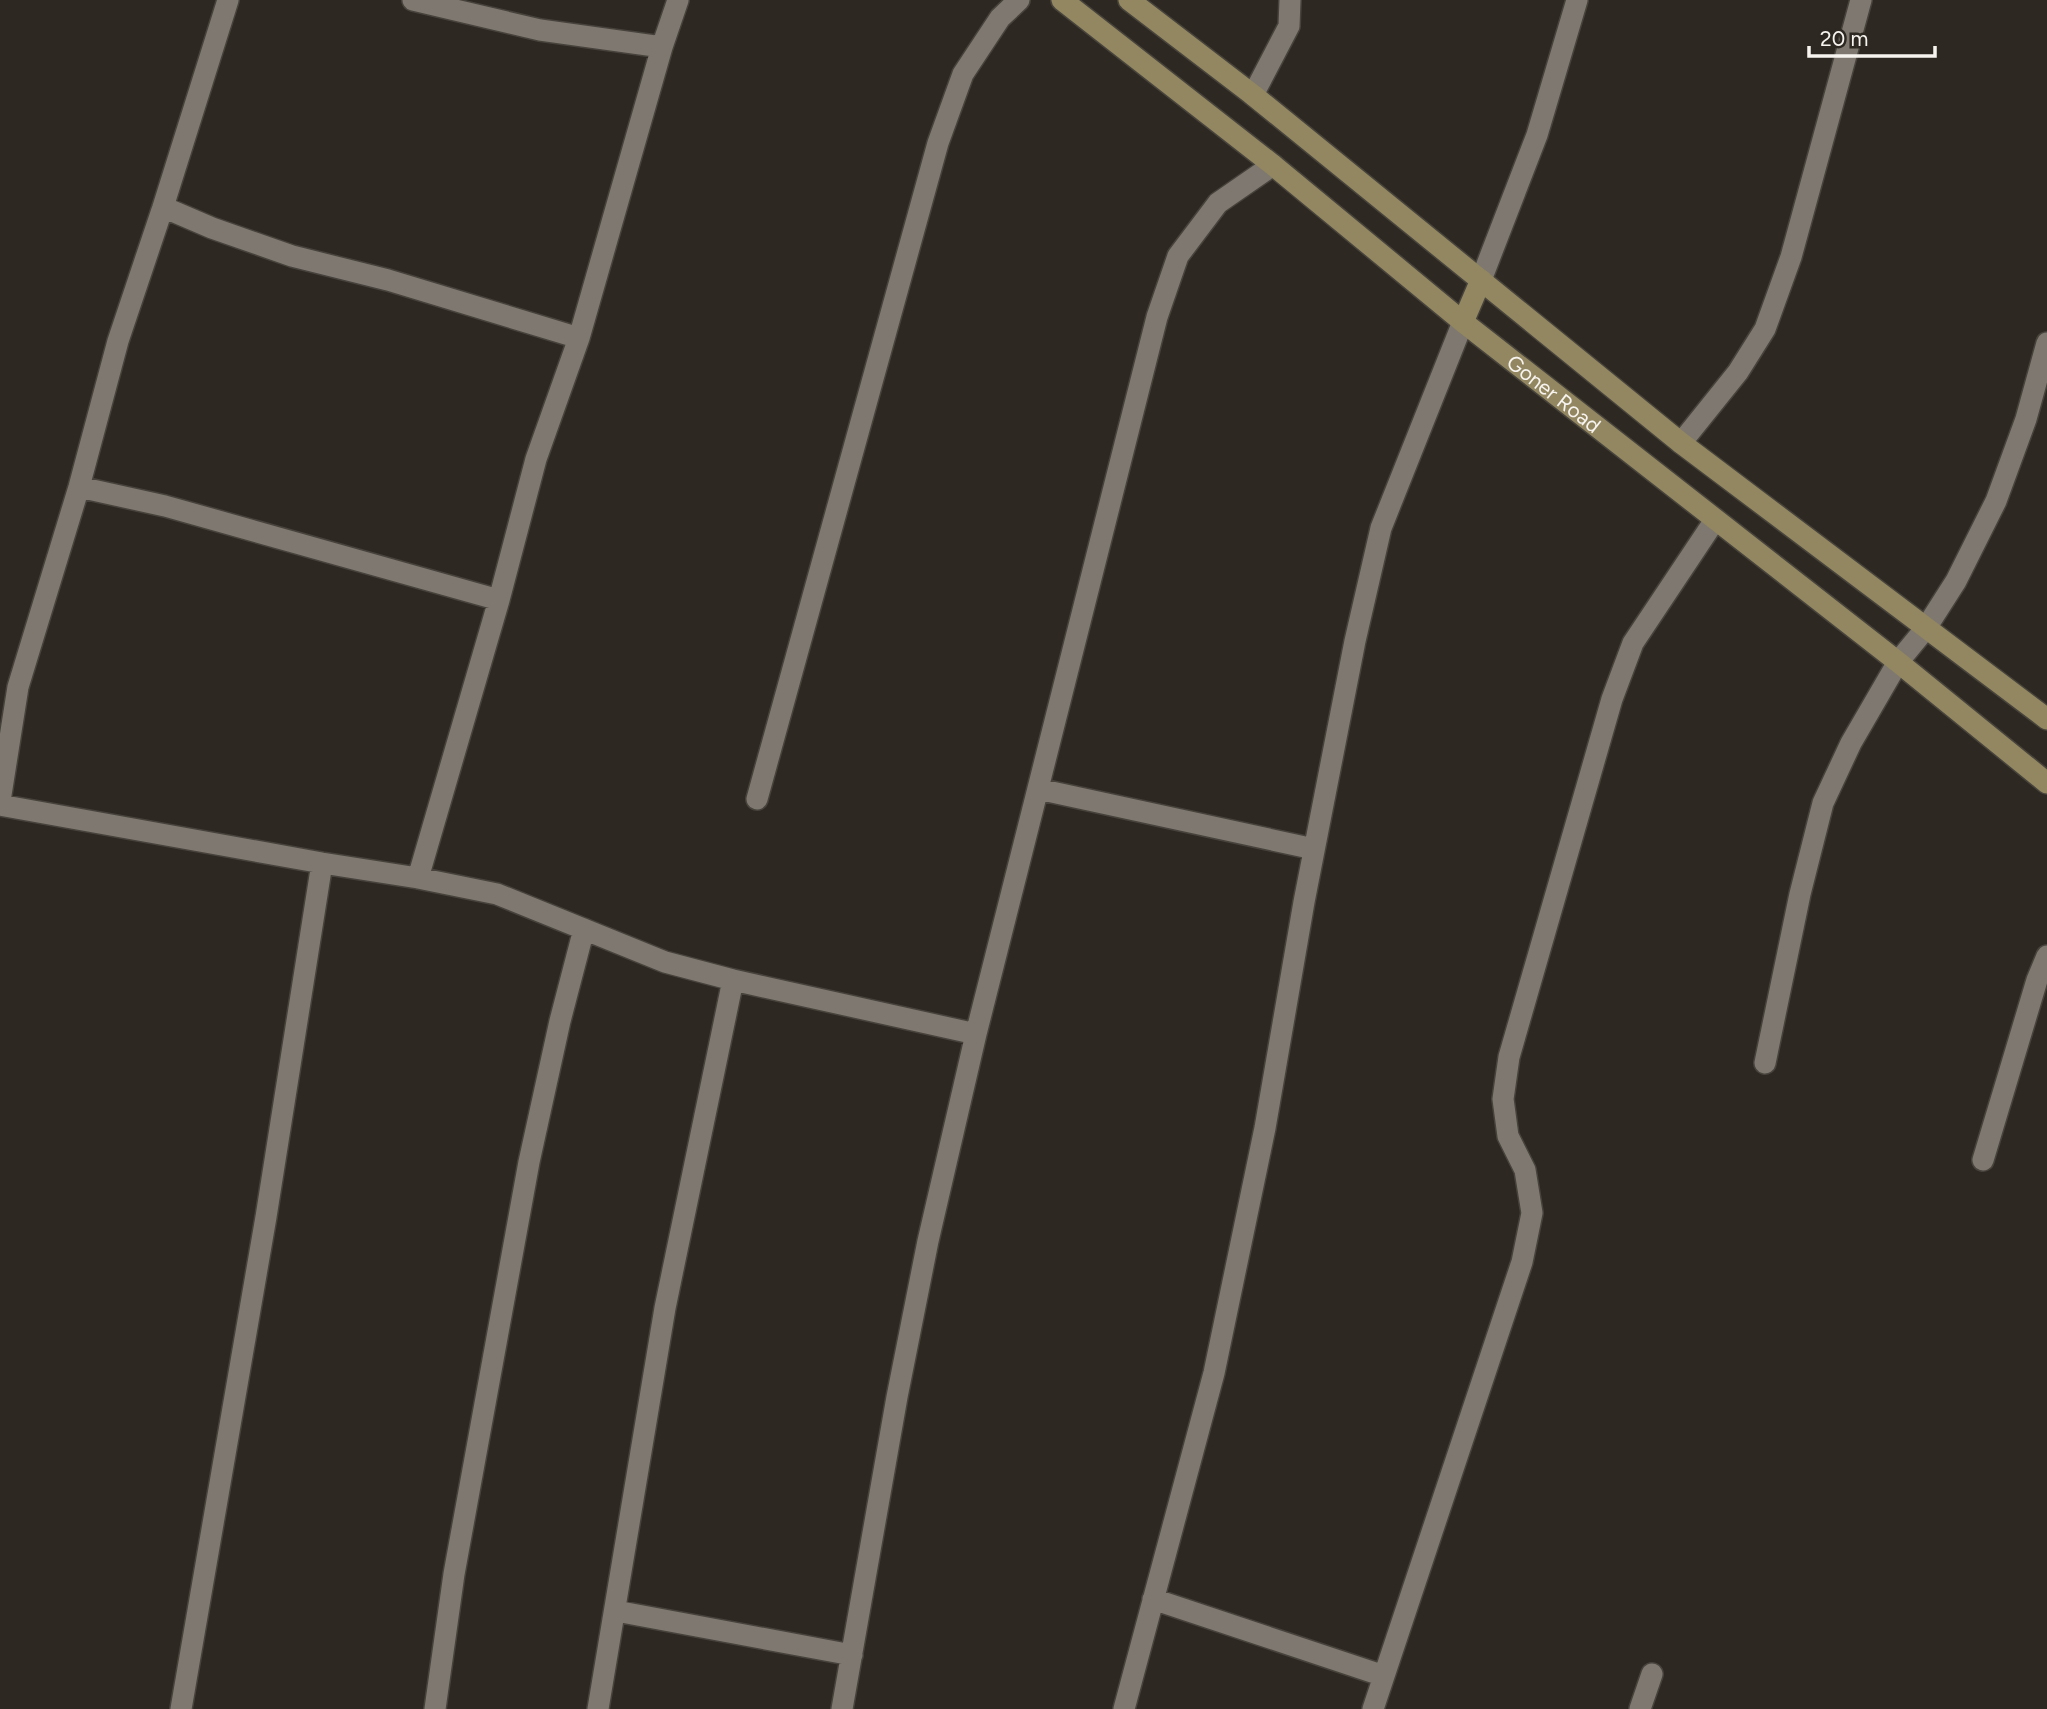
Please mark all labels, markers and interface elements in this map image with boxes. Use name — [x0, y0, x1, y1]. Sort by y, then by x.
scale bar — [1809, 14, 1935, 58]
text: 20 m — [1820, 26, 1868, 51]
street label: Goner Road — [1502, 349, 1606, 438]

